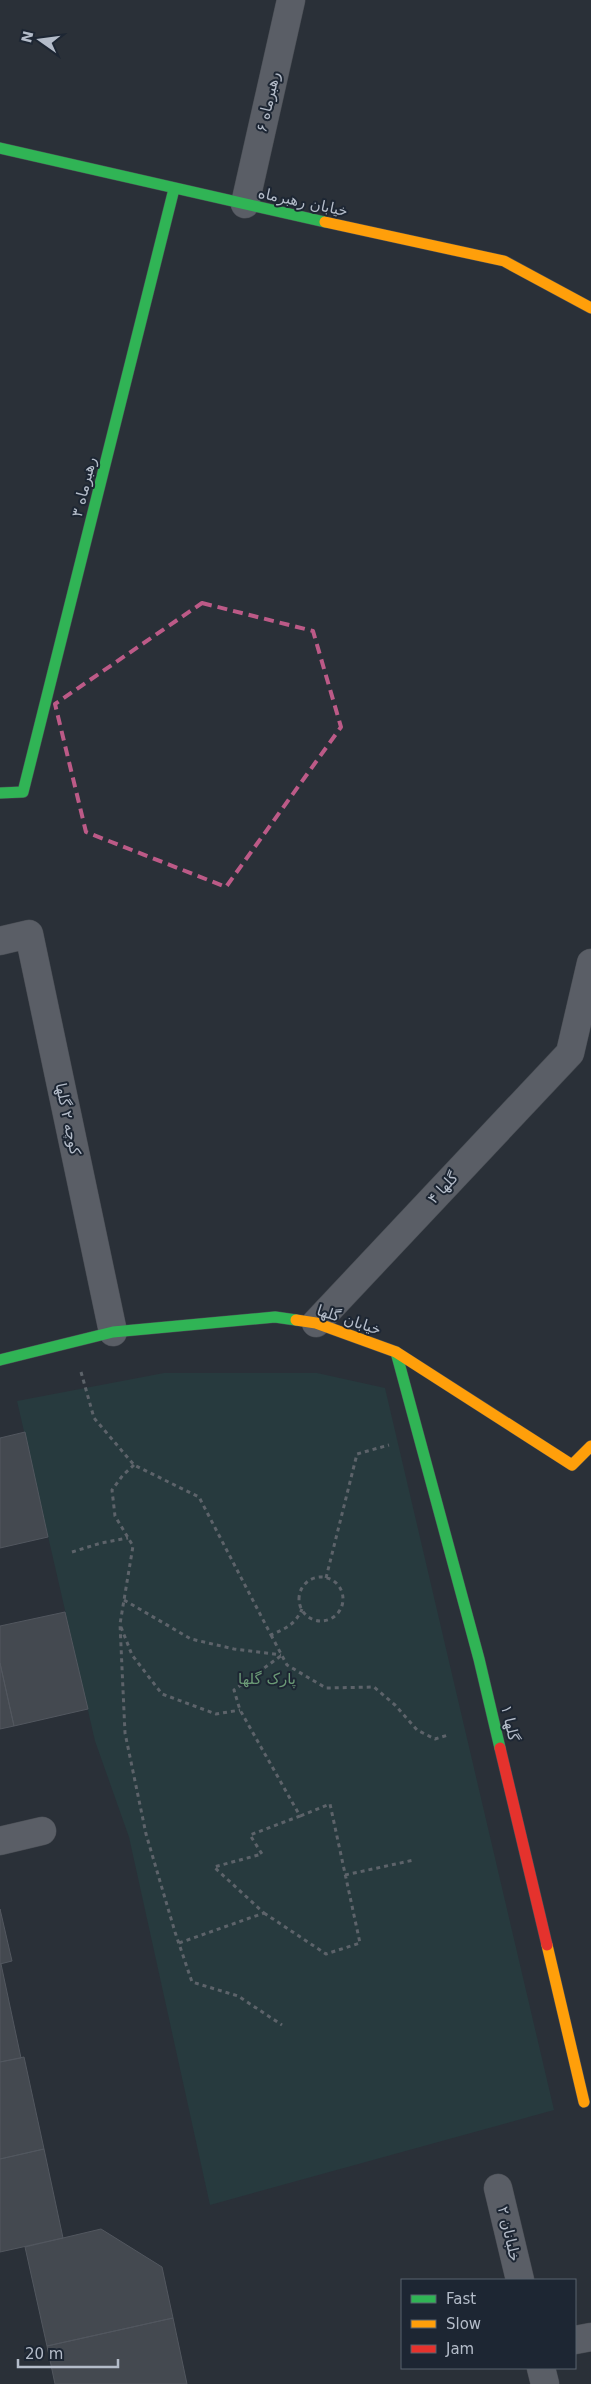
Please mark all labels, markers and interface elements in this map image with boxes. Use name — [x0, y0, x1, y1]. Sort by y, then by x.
north arrow — [15, 15, 65, 65]
text: N — [18, 29, 37, 44]
street label: ۶ رهبرماه — [252, 70, 284, 134]
street label: خیابان رهبرماه — [256, 184, 350, 220]
street label: ۳ رهبرماه — [68, 455, 100, 519]
street label: کوچه ۲ گلها — [52, 1081, 85, 1158]
street label: ۴ گلها — [424, 1168, 463, 1207]
street label: خیابان گلها — [315, 1301, 383, 1339]
park label: پارک گلها — [238, 1670, 296, 1689]
street label: ۱ گلها — [497, 1703, 523, 1744]
street label: ۲ خلبانان — [494, 2205, 524, 2263]
legend — [401, 2279, 576, 2369]
text: Fast — [446, 2290, 476, 2308]
text: Slow — [446, 2315, 481, 2333]
scale bar — [18, 2336, 118, 2368]
text: Jam — [445, 2340, 474, 2358]
text: 20 m — [25, 2345, 63, 2363]

